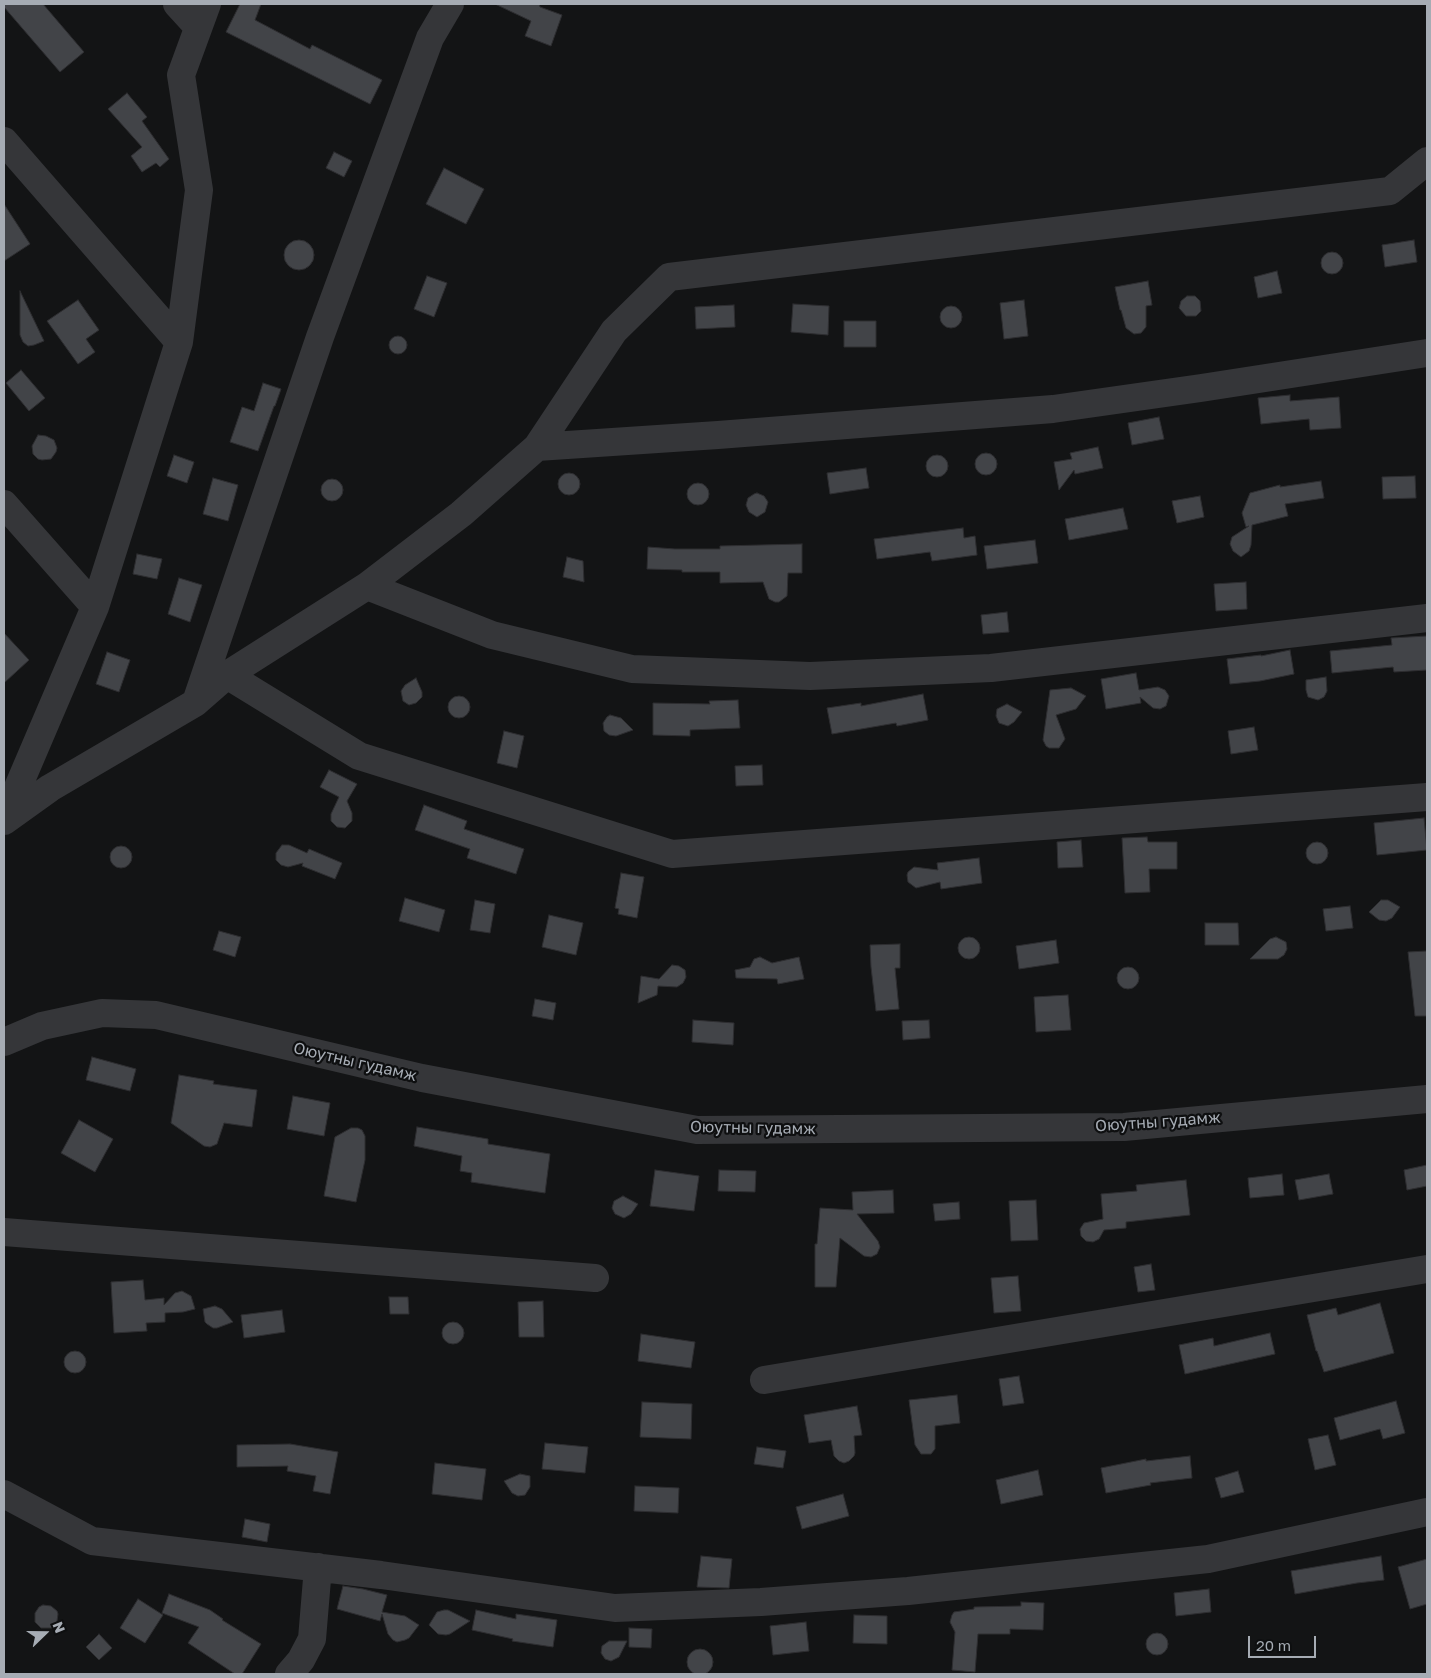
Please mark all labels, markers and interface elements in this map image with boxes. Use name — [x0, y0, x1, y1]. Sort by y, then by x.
street label: Оюутны гудамж — [292, 1038, 418, 1086]
street label: Оюутны гудамж — [1095, 1108, 1221, 1136]
street label: Оюутны гудамж — [690, 1117, 816, 1139]
north arrow — [20, 1608, 70, 1658]
text: N — [49, 1619, 69, 1635]
scale bar — [1251, 1626, 1318, 1658]
text: 20 m — [1256, 1636, 1291, 1654]

